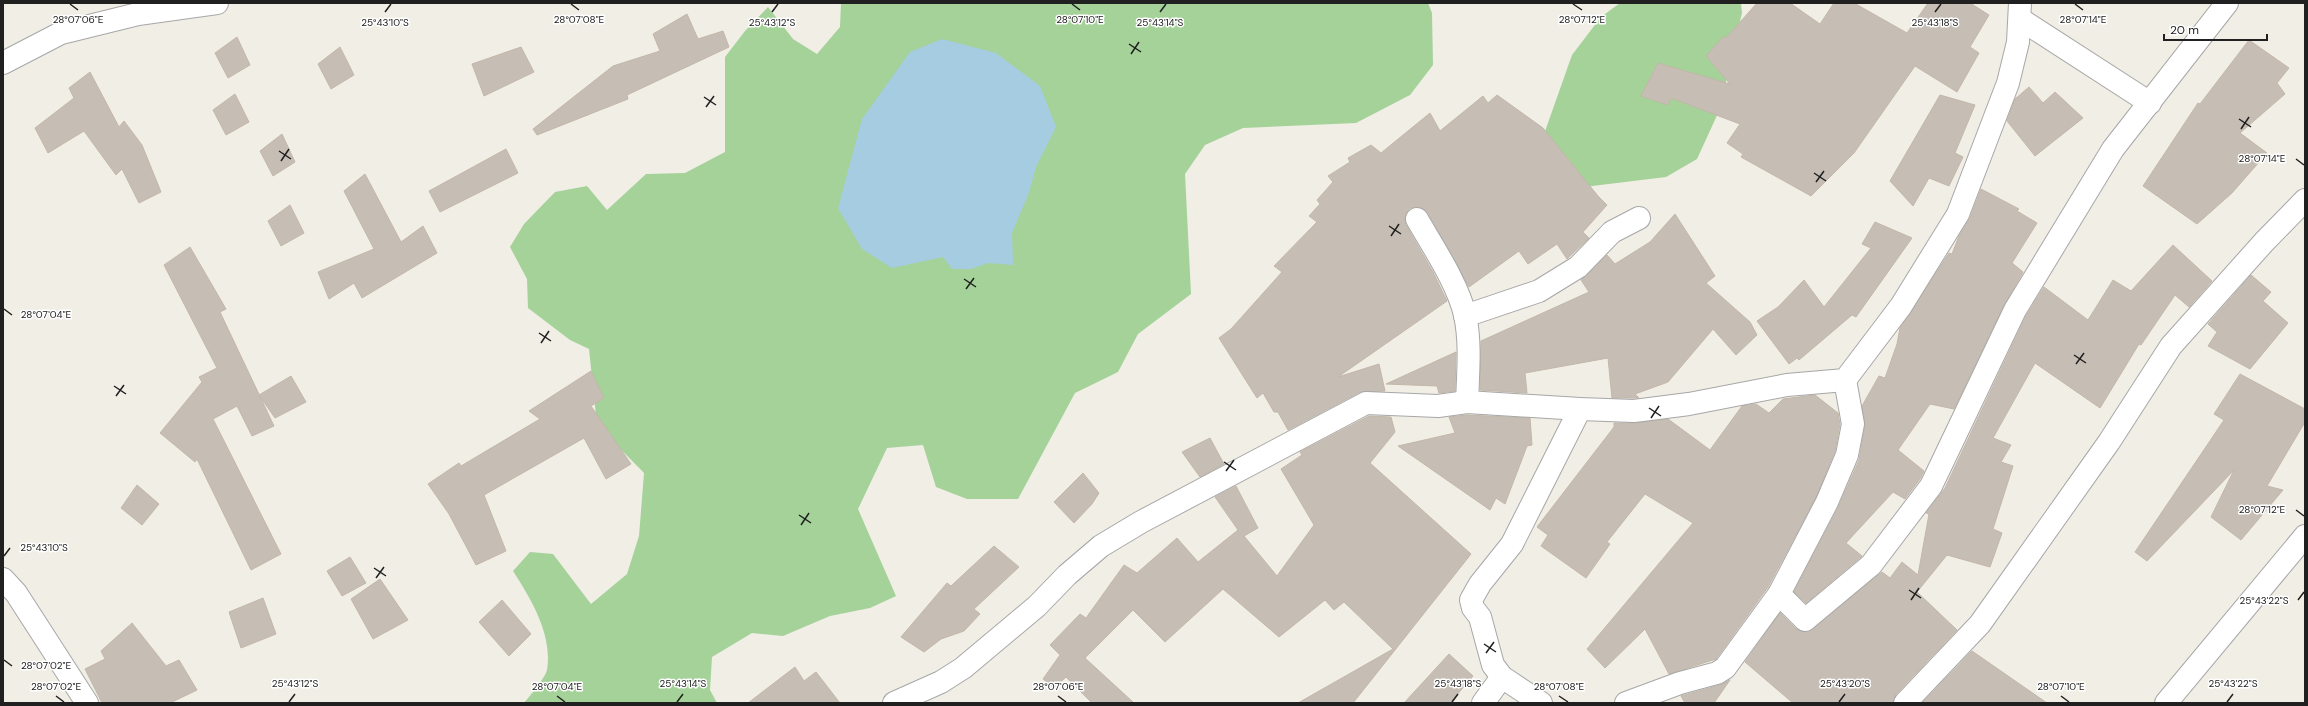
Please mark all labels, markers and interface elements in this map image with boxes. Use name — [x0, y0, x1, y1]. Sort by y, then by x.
text: 28°07'06"E — [53, 13, 104, 26]
text: 28°07'08"E — [554, 13, 605, 26]
text: 28°07'10"E — [1056, 13, 1104, 26]
text: 28°07'12"E — [1559, 13, 1606, 26]
text: 28°07'14"E — [2060, 13, 2107, 26]
text: 25°43'10"S — [361, 16, 409, 29]
text: 25°43'12"S — [749, 16, 795, 29]
text: 25°43'14"S — [1137, 16, 1184, 29]
text: 25°43'18"S — [1912, 16, 1959, 29]
scale bar — [2164, 16, 2267, 42]
text: 20 m — [2170, 22, 2199, 38]
text: 28°07'14"E — [2239, 152, 2286, 165]
text: 28°07'04"E — [21, 308, 72, 321]
text: 28°07'12"E — [2239, 503, 2286, 516]
text: 25°43'10"S — [20, 541, 68, 554]
text: 25°43'22"S — [2239, 594, 2289, 607]
text: 28°07'02"E — [21, 659, 71, 672]
text: 25°43'12"S — [272, 677, 318, 690]
text: 25°43'14"S — [660, 677, 707, 690]
text: 25°43'18"S — [1435, 677, 1482, 690]
text: 25°43'20"S — [1820, 677, 1870, 690]
text: 25°43'22"S — [2208, 677, 2258, 690]
text: 28°07'02"E — [31, 680, 81, 693]
text: 28°07'04"E — [532, 680, 583, 693]
text: 28°07'06"E — [1033, 680, 1084, 693]
text: 28°07'08"E — [1534, 680, 1585, 693]
text: 28°07'10"E — [2037, 680, 2085, 693]

